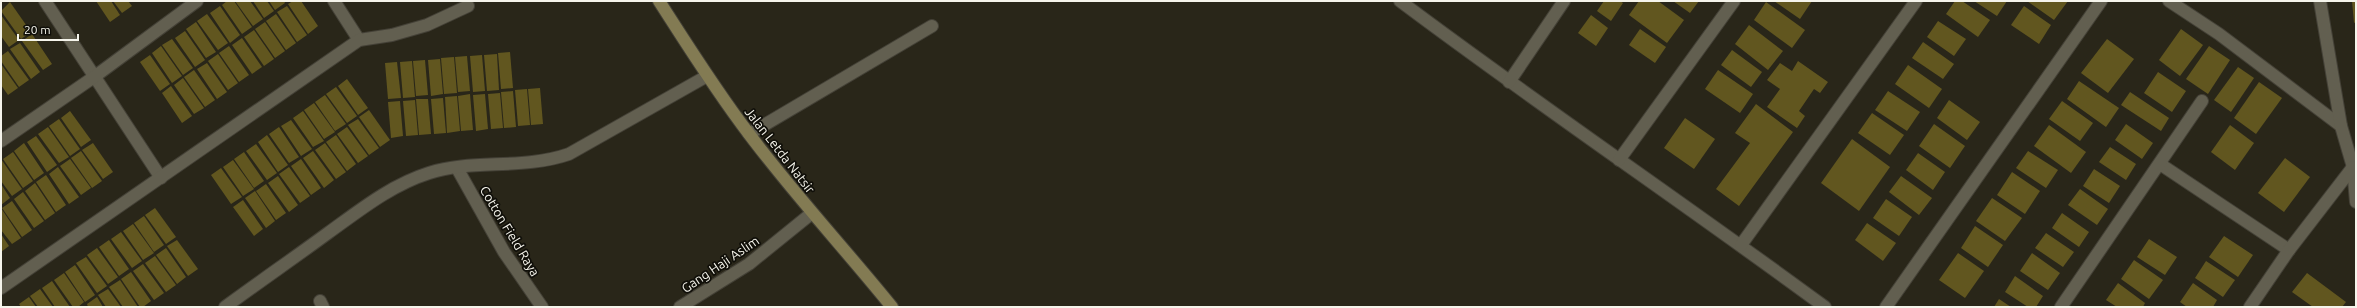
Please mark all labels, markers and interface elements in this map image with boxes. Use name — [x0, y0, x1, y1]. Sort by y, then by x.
scale bar — [18, 16, 78, 42]
text: 20 m — [24, 23, 51, 36]
street label: Jalan Letda Natsir — [742, 104, 818, 196]
street label: Cotton Field Raya — [478, 183, 542, 279]
street label: Gang Haji Aslim — [679, 233, 761, 295]

